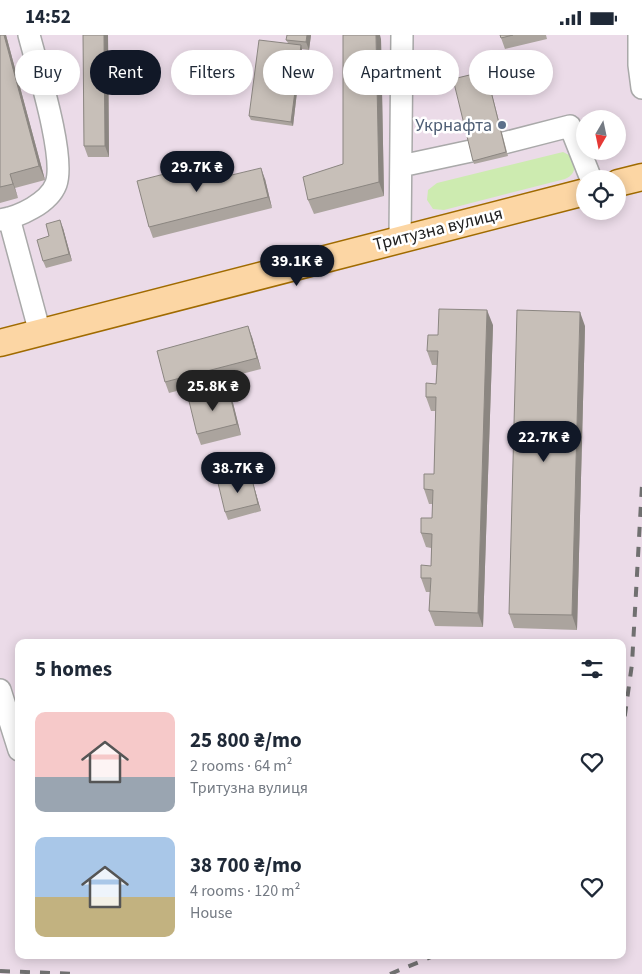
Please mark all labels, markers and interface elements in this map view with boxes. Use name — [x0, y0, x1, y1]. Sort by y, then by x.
text: 14:52 — [25, 4, 71, 31]
chip: Buy — [15, 50, 80, 95]
chip: Rent — [90, 50, 161, 95]
chip: Filters — [171, 50, 253, 95]
chip: New — [263, 50, 333, 95]
chip: Apartment — [343, 50, 459, 95]
chip: House — [469, 50, 553, 95]
north arrow — [576, 110, 626, 160]
map controls — [576, 110, 626, 220]
place label: Укрнафта — [415, 113, 492, 138]
marker: Укрнафта — [496, 119, 508, 131]
pin: 29.7K ₴ — [151, 151, 243, 193]
text: 29.7K ₴ — [171, 156, 223, 178]
button: locate — [576, 170, 626, 220]
street label: Тритузна вулиця — [371, 201, 505, 257]
pin: 39.1K ₴ — [251, 245, 343, 287]
text: 39.1K ₴ — [271, 250, 323, 272]
pin: 25.8K ₴ — [167, 369, 259, 412]
text: 25.8K ₴ — [187, 375, 239, 397]
pin: 22.7K ₴ — [498, 421, 590, 463]
text: 22.7K ₴ — [518, 426, 570, 448]
pin: 38.7K ₴ — [192, 451, 284, 494]
text: 38.7K ₴ — [212, 457, 264, 479]
text: 5 homes — [35, 654, 112, 684]
icon: filters — [578, 655, 606, 683]
text: 25 800 ₴/mo — [190, 725, 302, 755]
icon: home — [75, 732, 135, 792]
icon: heart — [578, 748, 606, 776]
text: 2 rooms · 64 m² — [190, 755, 292, 777]
text: Тритузна вулиця — [190, 777, 308, 799]
text: 38 700 ₴/mo — [190, 850, 302, 880]
icon: home — [75, 857, 135, 917]
icon: heart — [578, 873, 606, 901]
text: 4 rooms · 120 m² — [190, 880, 300, 902]
text: House — [190, 902, 232, 924]

